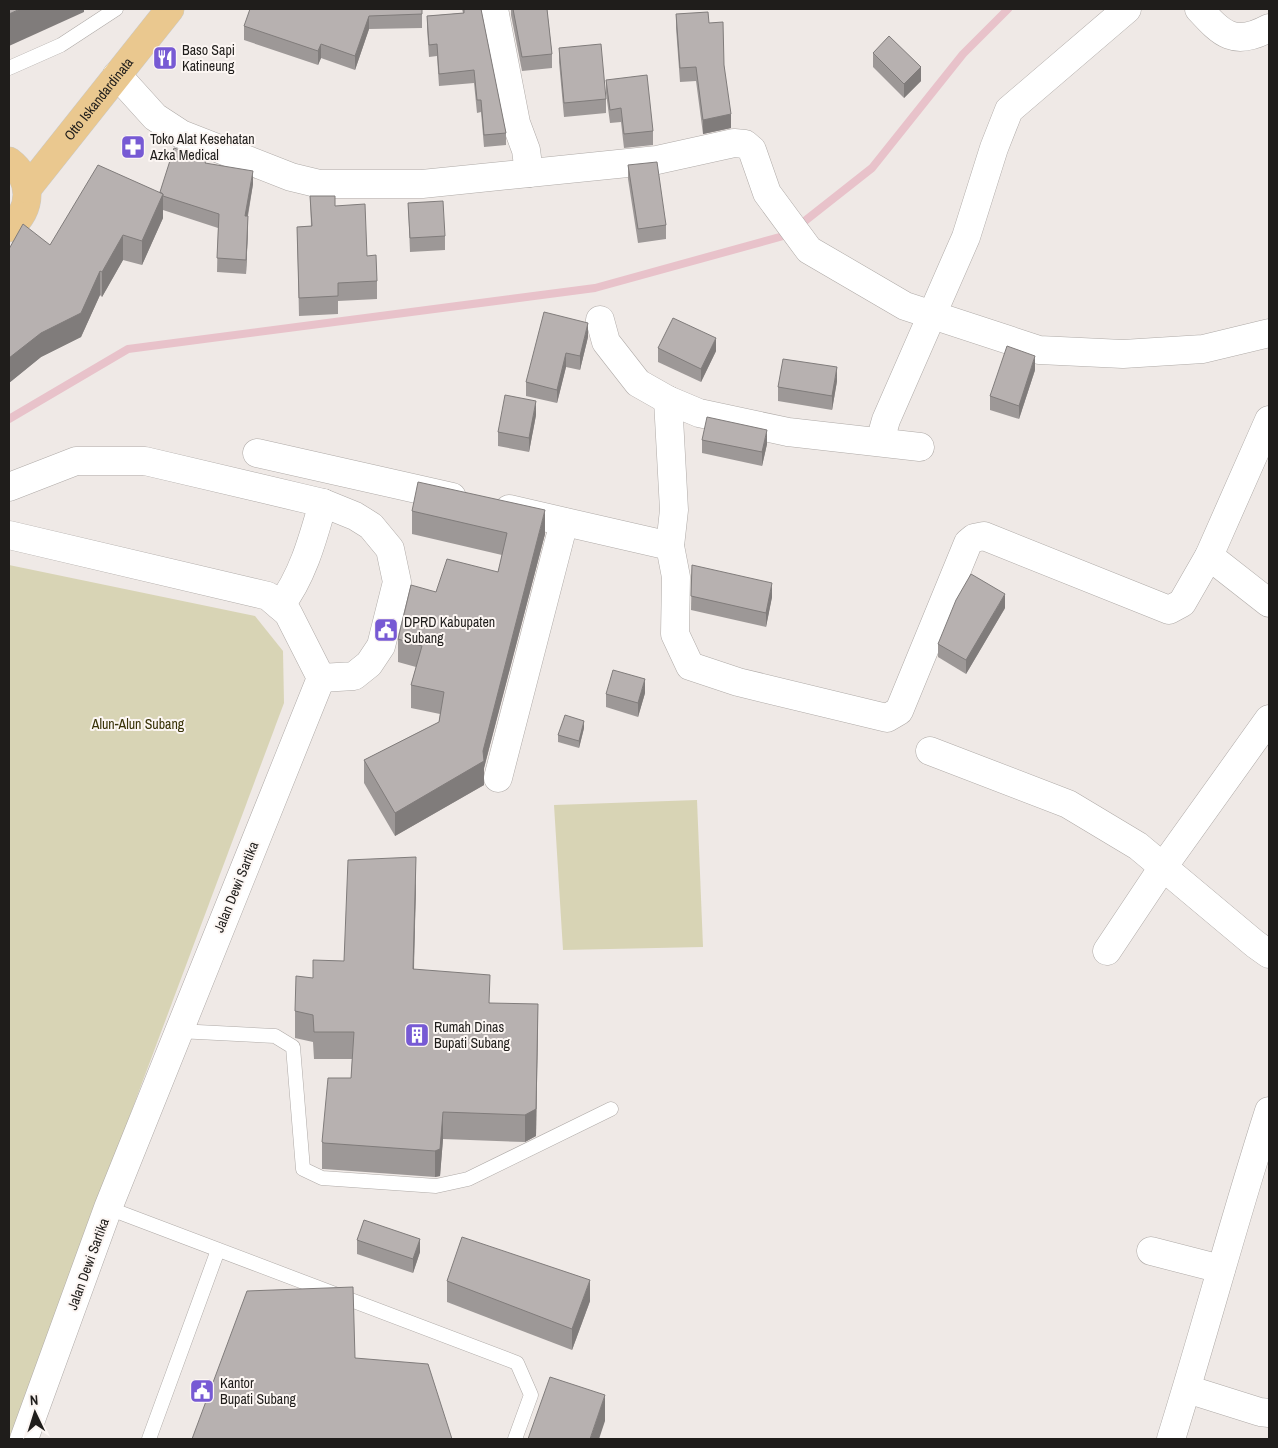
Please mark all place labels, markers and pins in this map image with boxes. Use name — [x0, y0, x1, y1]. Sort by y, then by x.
place label: Baso Sapi Katineung — [182, 41, 235, 75]
restaurant icon: Baso Sapi Katineung — [152, 45, 178, 71]
place label: Toko Alat Kesehatan Azka Medical — [149, 130, 255, 164]
pharmacy icon: Toko Alat Kesehatan Azka Medical — [120, 134, 146, 160]
place label: DPRD Kabupaten Subang — [404, 613, 495, 647]
public building icon: DPRD Kabupaten Subang — [373, 617, 399, 643]
place label: Rumah Dinas Bupati Subang — [434, 1018, 511, 1052]
building icon: Rumah Dinas Bupati Subang — [404, 1022, 430, 1048]
place label: Kantor Bupati Subang — [220, 1374, 297, 1408]
public building icon: Kantor Bupati Subang — [189, 1378, 215, 1404]

